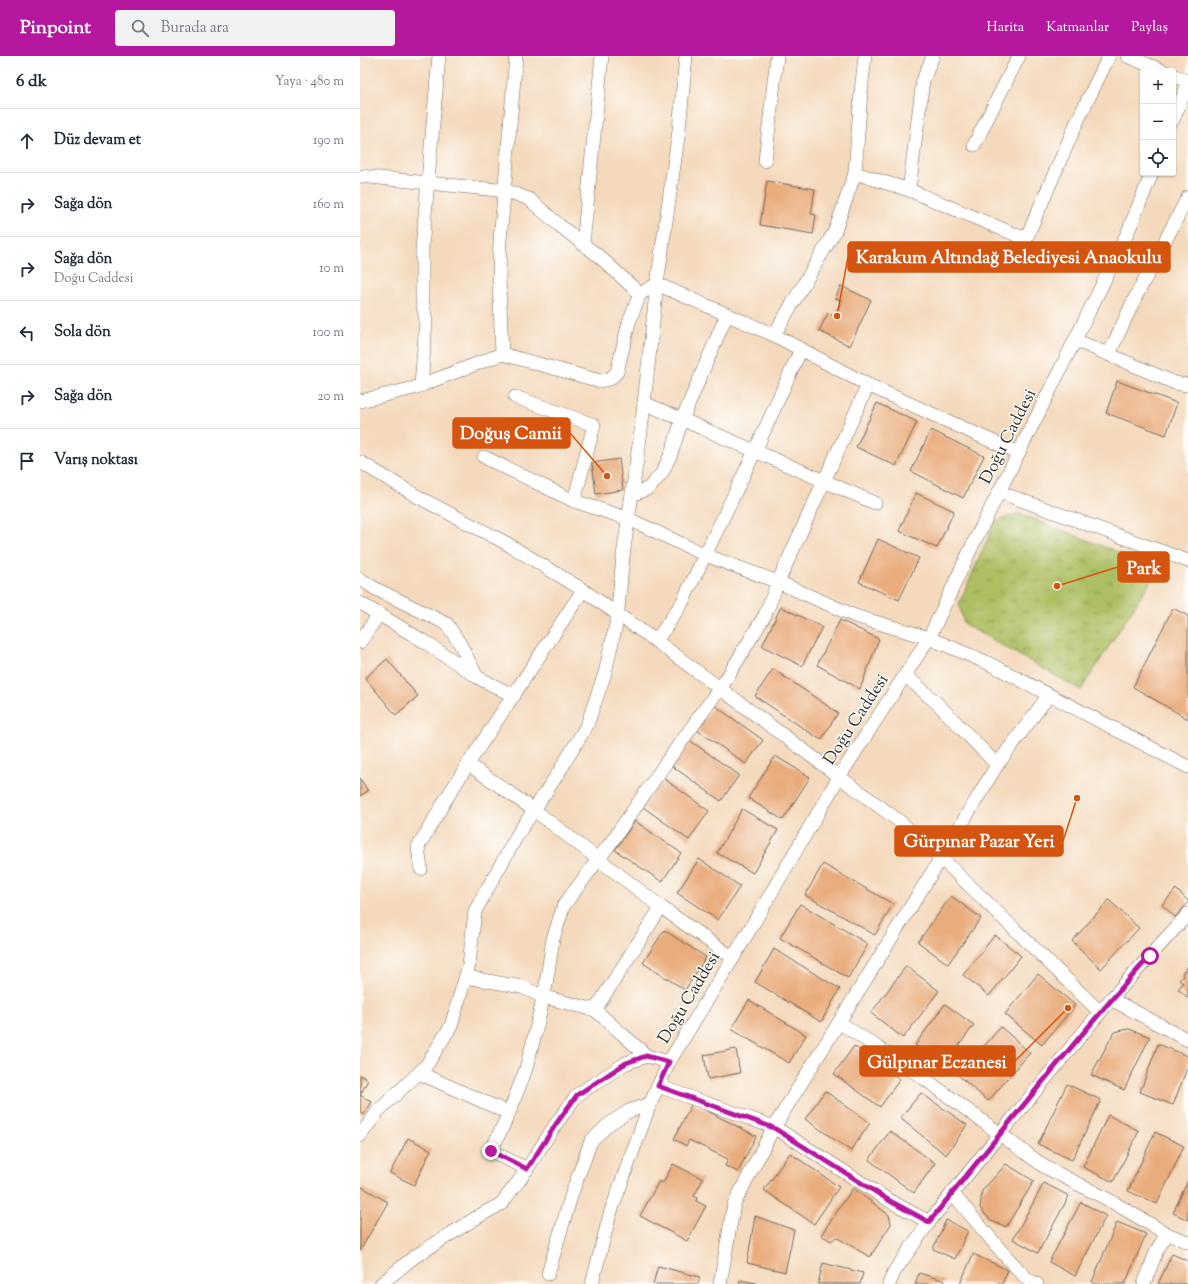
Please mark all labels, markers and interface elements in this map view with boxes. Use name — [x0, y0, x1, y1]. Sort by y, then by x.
search box — [115, 10, 395, 46]
text: Pinpoint — [20, 15, 91, 42]
icon: search — [129, 17, 151, 39]
text: Burada ara — [161, 18, 229, 39]
text: Harita — [987, 18, 1024, 38]
text: Katmanlar — [1046, 18, 1109, 38]
text: Paylaş — [1131, 18, 1168, 38]
map controls — [1140, 68, 1176, 176]
button: + — [1140, 68, 1176, 104]
text: 6 dk — [16, 70, 47, 94]
text: Yaya · 480 m — [275, 73, 344, 91]
button: − — [1140, 104, 1176, 140]
icon: ahead — [16, 130, 38, 152]
text: Düz devam et — [54, 130, 141, 151]
text: 190 m — [313, 132, 344, 150]
button: locate — [1140, 140, 1176, 176]
icon: right — [16, 194, 38, 216]
text: Sağa dön — [54, 194, 112, 215]
text: 160 m — [313, 196, 344, 214]
callout: Karakum Altındağ Belediyesi Anaokulu — [848, 242, 1170, 272]
text: Karakum Altındağ Belediyesi Anaokulu — [856, 246, 1163, 272]
text: Sağa dön — [54, 249, 112, 270]
icon: right — [16, 258, 38, 280]
text: 10 m — [319, 260, 344, 278]
text: Doğu Caddesi — [54, 270, 133, 288]
icon: left — [16, 322, 38, 344]
text: Sola dön — [54, 322, 111, 343]
text: 100 m — [312, 324, 344, 342]
street label: Doğu Caddesi — [975, 385, 1043, 489]
icon: right — [16, 386, 38, 408]
text: Sağa dön — [54, 386, 112, 407]
text: 20 m — [318, 388, 344, 406]
callout: Doğuş Camii — [453, 418, 570, 448]
text: Doğuş Camii — [460, 422, 563, 448]
icon: arrive — [16, 450, 38, 472]
text: Varış noktası — [54, 450, 138, 471]
callout: Park — [1118, 552, 1169, 582]
text: Park — [1127, 557, 1161, 583]
street label: Doğu Caddesi — [818, 670, 895, 770]
callout: Gürpınar Pazar Yeri — [895, 826, 1063, 856]
text: Gürpınar Pazar Yeri — [903, 830, 1055, 856]
street label: Doğu Caddesi — [653, 947, 727, 1049]
route start — [1141, 947, 1159, 965]
callout: Gülpınar Eczanesi — [860, 1046, 1015, 1076]
text: Gülpınar Eczanesi — [867, 1051, 1008, 1077]
route end — [482, 1142, 500, 1160]

